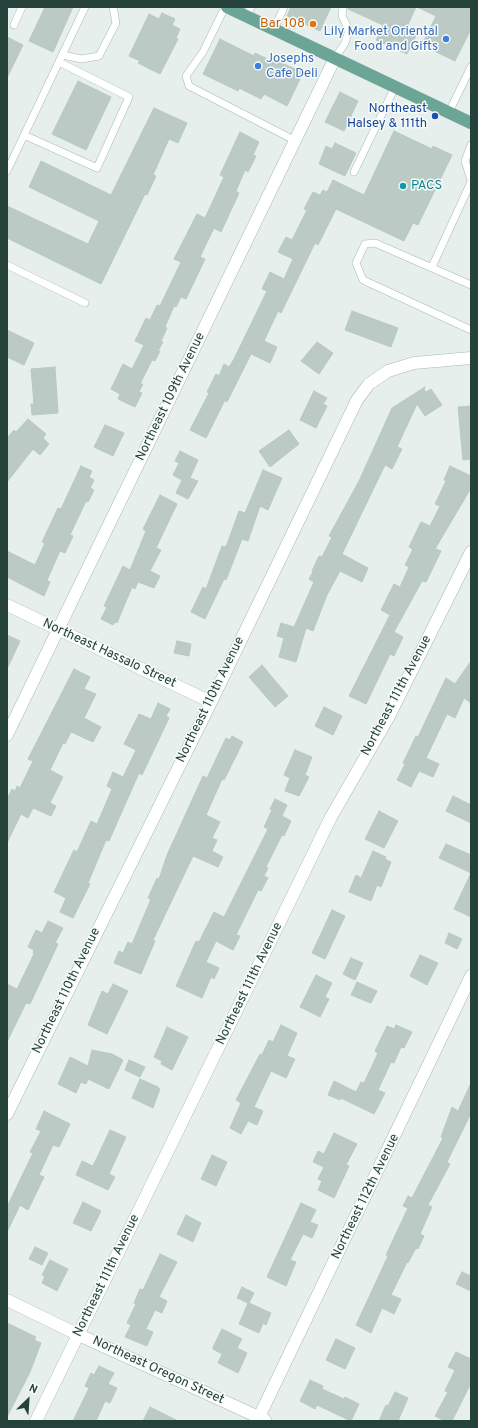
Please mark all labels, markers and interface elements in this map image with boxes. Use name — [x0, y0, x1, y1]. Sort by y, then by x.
place label: Bar 108 — [260, 16, 305, 32]
marker: Bar 108 — [308, 19, 318, 29]
place label: Lily Market Oriental Food and Gifts — [324, 24, 438, 55]
marker: Lily Market Oriental Food and Gifts — [441, 34, 451, 44]
place label: Josephs Cafe Deli — [266, 51, 318, 82]
marker: Josephs Cafe Deli — [253, 61, 263, 71]
place label: Northeast Halsey & 111th — [347, 101, 427, 132]
marker: Northeast Halsey & 111th — [430, 111, 440, 121]
place label: PACS — [411, 178, 442, 194]
marker: PACS — [398, 181, 408, 191]
street label: Northeast 109th Avenue — [133, 330, 209, 464]
street label: Northeast Hassalo Street — [40, 616, 178, 692]
street label: Northeast 111th Avenue — [359, 633, 435, 759]
street label: Northeast 110th Avenue — [174, 635, 248, 765]
street label: Northeast 111th Avenue — [213, 920, 287, 1048]
street label: Northeast 110th Avenue — [30, 926, 104, 1056]
street label: Northeast 112th Avenue — [329, 1132, 403, 1262]
street label: Northeast 111th Avenue — [70, 1212, 144, 1340]
street label: Northeast Oregon Street — [90, 1334, 226, 1408]
north arrow — [8, 1380, 48, 1420]
text: N — [27, 1381, 40, 1397]

